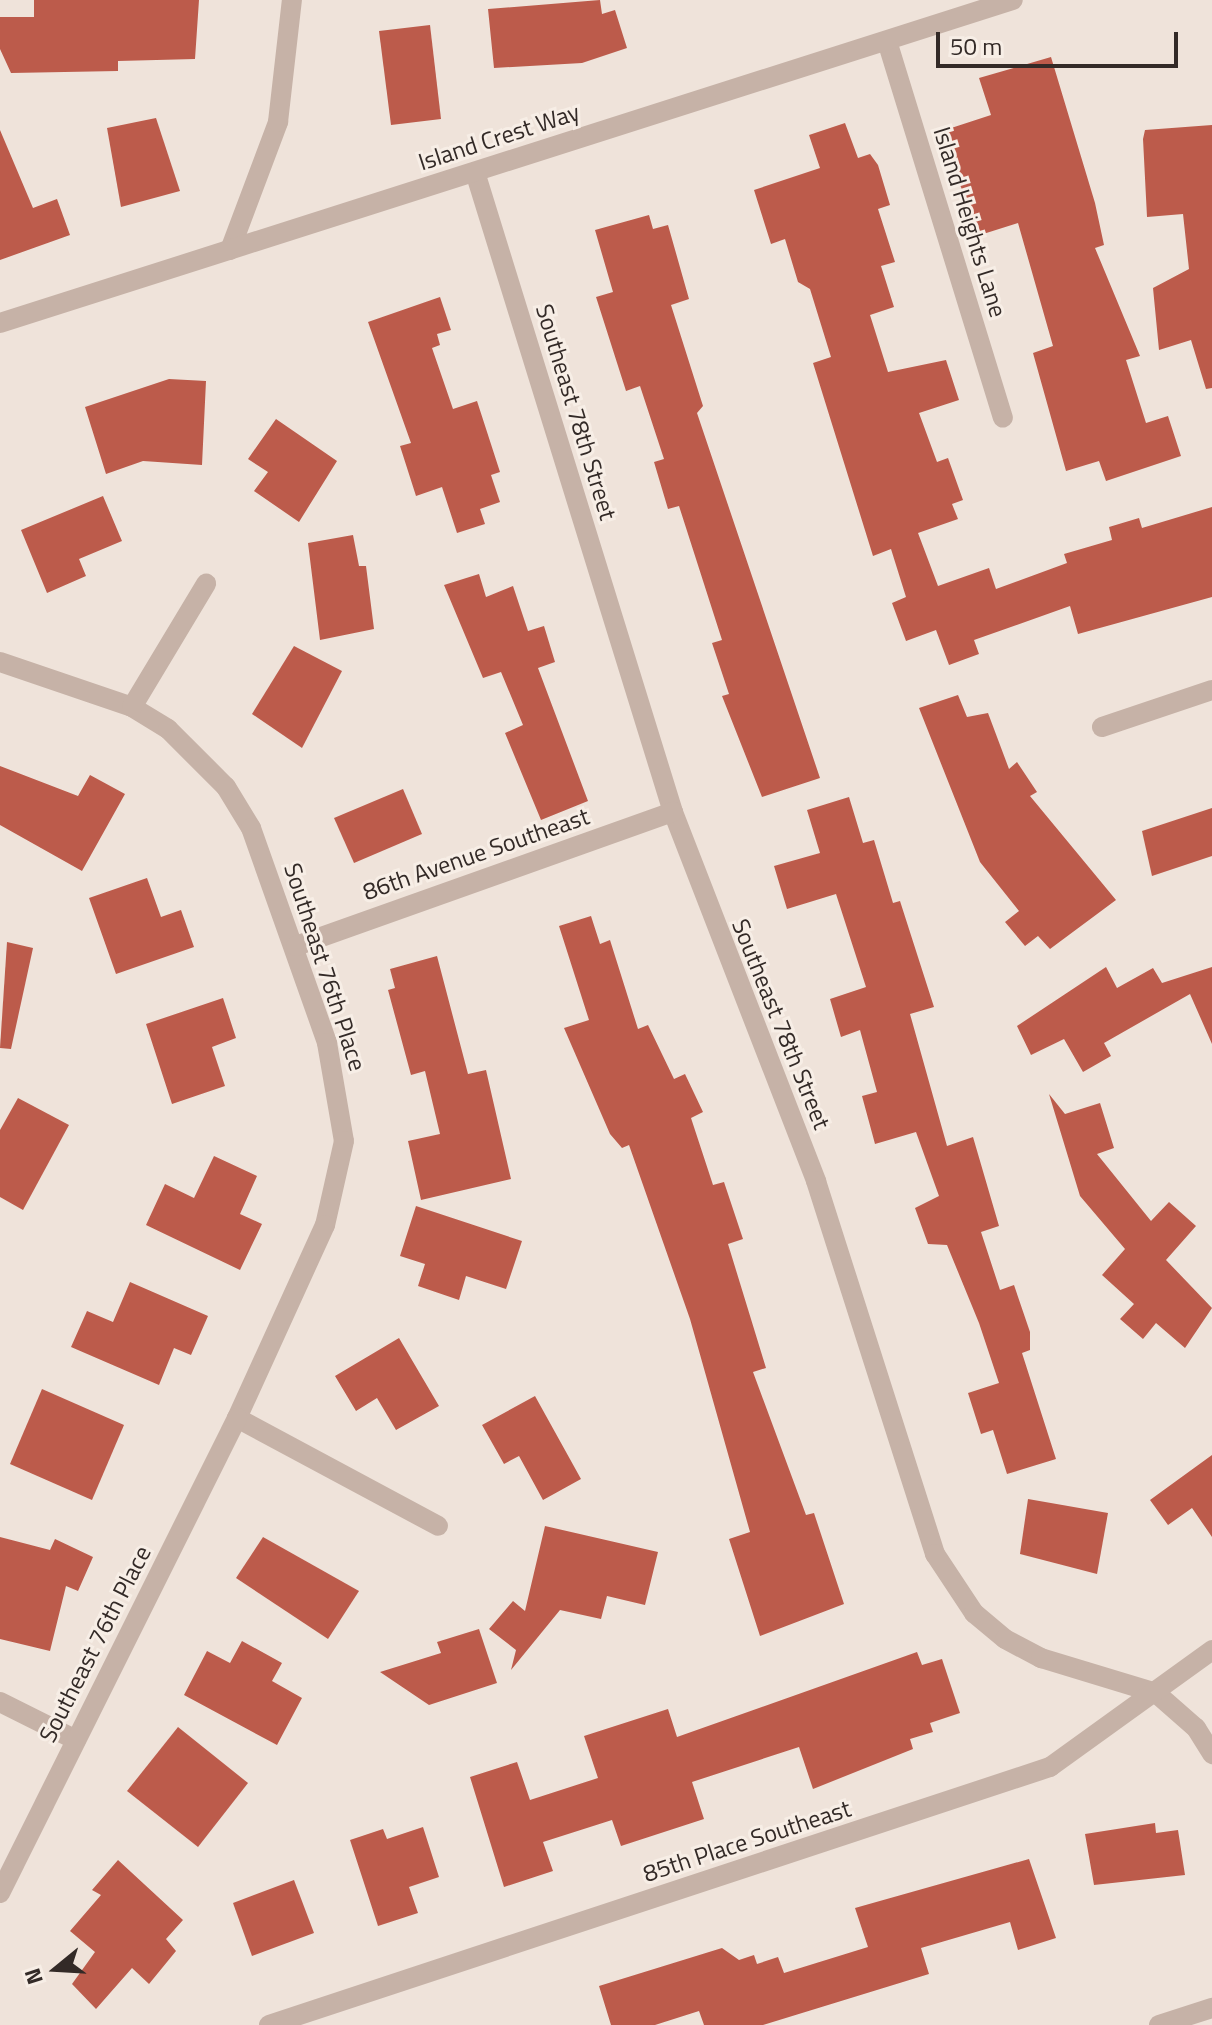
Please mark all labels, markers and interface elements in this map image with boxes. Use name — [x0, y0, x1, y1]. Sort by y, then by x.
scale bar — [940, 16, 1182, 66]
text: 50 m — [950, 28, 1002, 64]
street label: Island Crest Way — [415, 97, 583, 177]
street label: Island Heights Lane — [927, 123, 1013, 321]
street label: Southeast 78th Street — [529, 301, 623, 523]
street label: 86th Avenue Southeast — [359, 802, 593, 906]
street label: Southeast 76th Place — [278, 860, 372, 1074]
street label: Southeast 78th Street — [726, 915, 836, 1133]
street label: Southeast 76th Place — [33, 1541, 157, 1747]
street label: 85th Place Southeast — [640, 1794, 854, 1888]
north arrow — [16, 1929, 96, 2009]
text: N — [15, 1964, 52, 1989]

